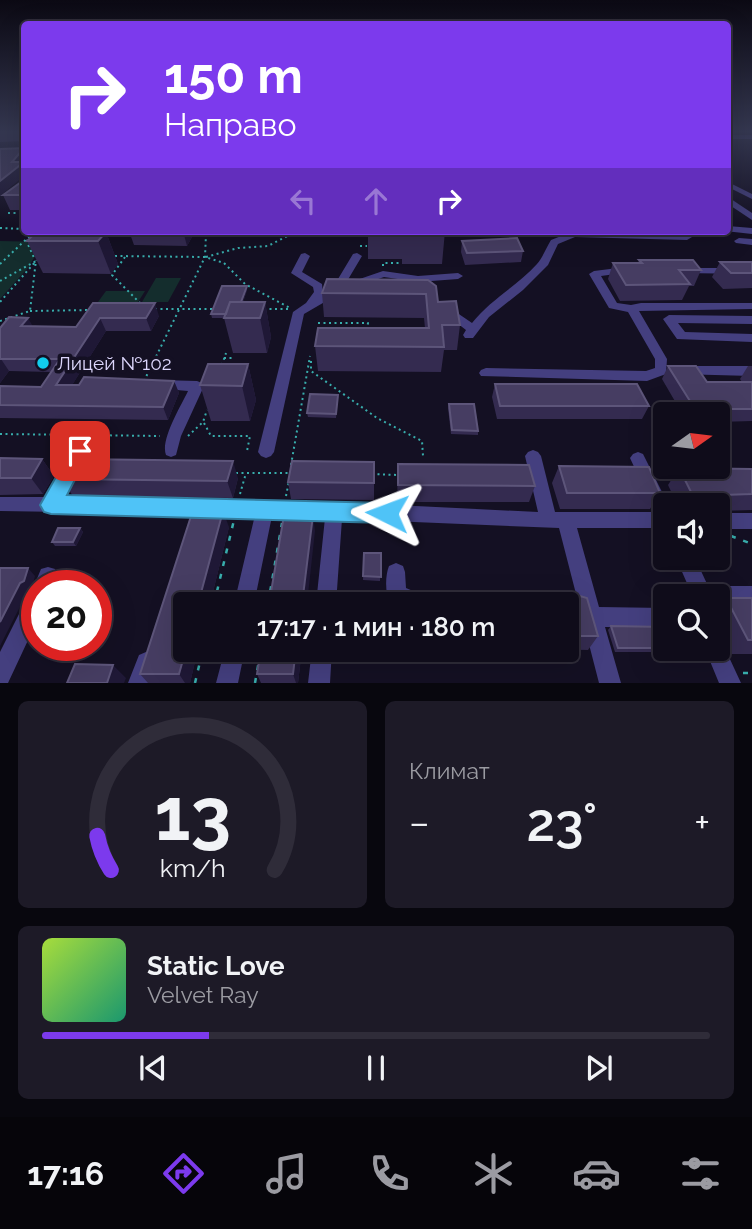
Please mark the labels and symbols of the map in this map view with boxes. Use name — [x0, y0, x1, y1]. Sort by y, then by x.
place label: Лицей №102 — [57, 352, 172, 374]
marker: Лицей №102 — [35, 355, 51, 371]
north arrow — [653, 402, 730, 480]
pin — [50, 421, 110, 481]
position arrow — [350, 476, 424, 550]
speed limit sign: 20 — [21, 570, 112, 661]

